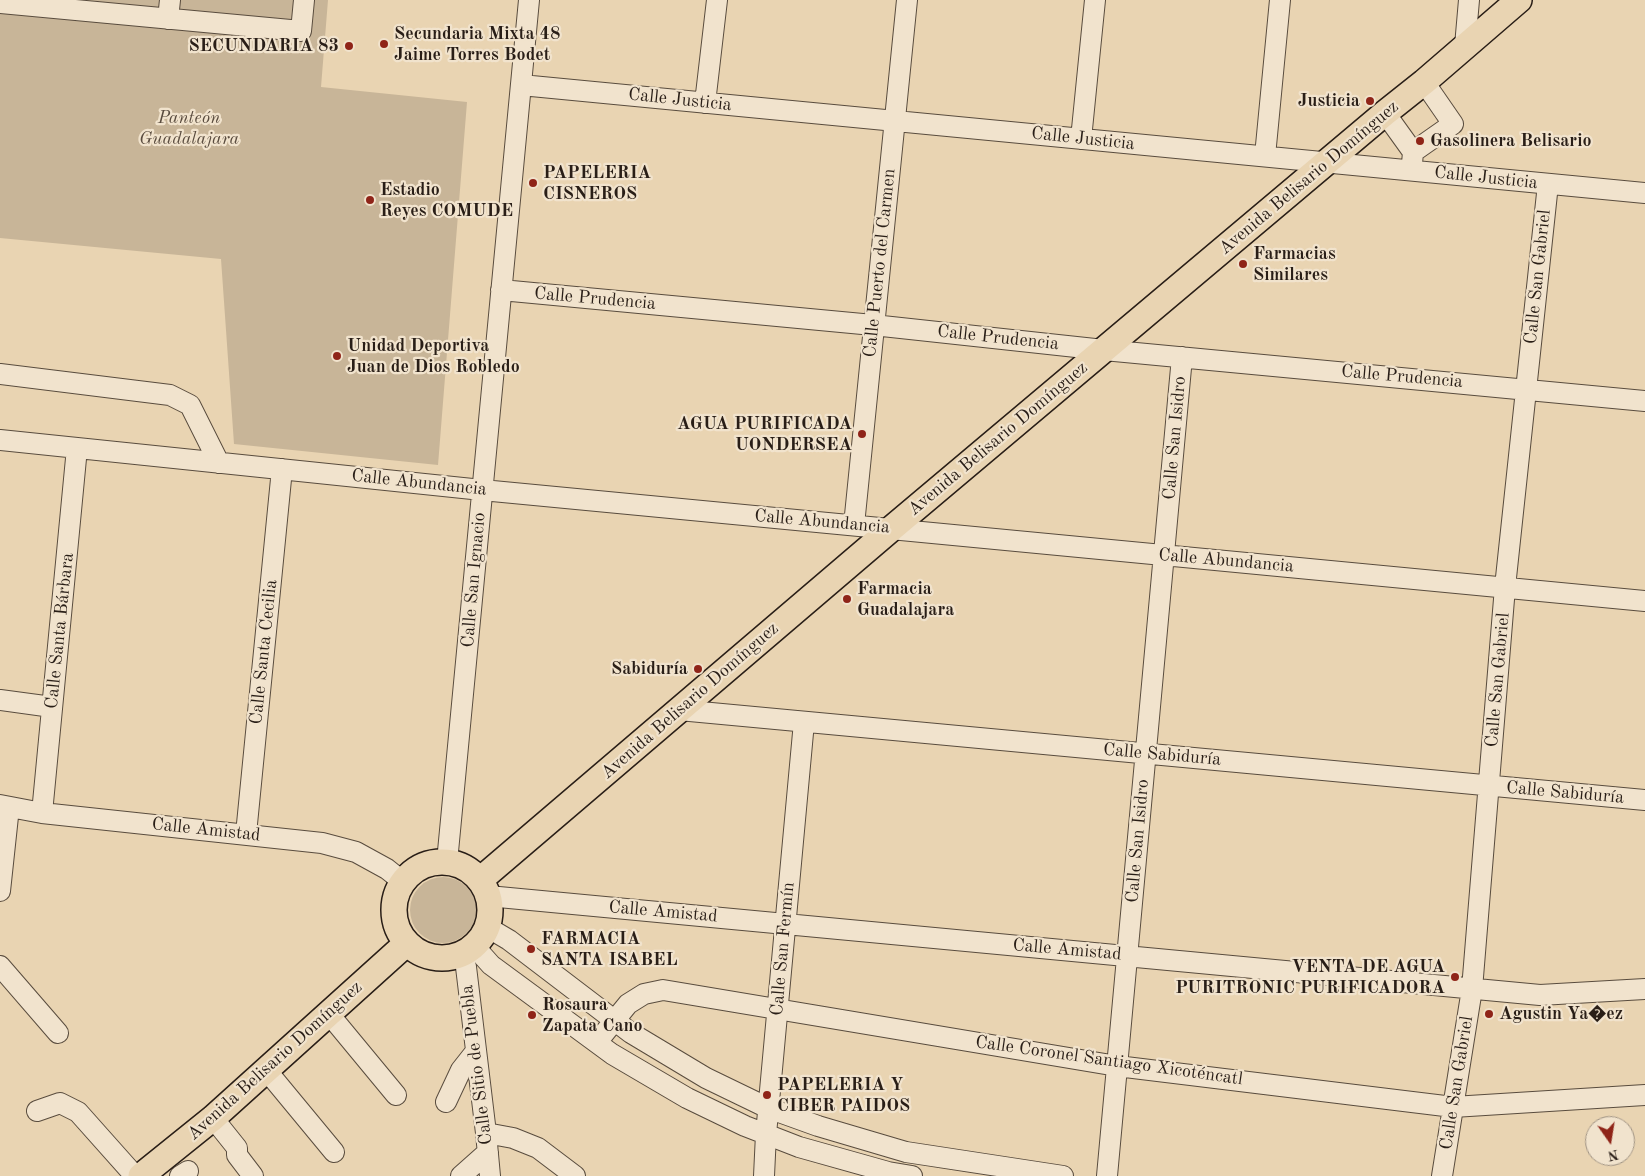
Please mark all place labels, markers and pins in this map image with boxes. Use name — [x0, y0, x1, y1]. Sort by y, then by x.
place label: Secundaria Mixta 48 Jaime Torres Bodet — [394, 23, 560, 66]
place label: SECUNDARIA 83 — [188, 35, 339, 57]
marker: Secundaria Mixta 48 Jaime Torres Bodet — [378, 38, 390, 50]
marker: SECUNDARIA 83 — [343, 40, 355, 52]
place label: Justicia — [1298, 90, 1360, 112]
marker: Justicia — [1364, 95, 1376, 107]
place label: Gasolinera Belisario — [1430, 130, 1592, 152]
marker: Gasolinera Belisario — [1414, 135, 1426, 147]
place label: PAPELERIA CISNEROS — [543, 162, 651, 204]
marker: PAPELERIA CISNEROS — [527, 177, 539, 189]
place label: Estadio Reyes COMUDE — [380, 179, 513, 222]
marker: Estadio Reyes COMUDE — [364, 194, 376, 206]
place label: Farmacias Similares — [1253, 243, 1336, 286]
marker: Farmacias Similares — [1237, 258, 1249, 270]
place label: Unidad Deportiva Juan de Dios Robledo — [347, 335, 520, 378]
marker: Unidad Deportiva Juan de Dios Robledo — [331, 350, 343, 362]
place label: AGUA PURIFICADA UONDERSEA — [677, 413, 852, 456]
marker: AGUA PURIFICADA UONDERSEA — [856, 428, 868, 440]
place label: Farmacia Guadalajara — [857, 578, 954, 620]
marker: Farmacia Guadalajara — [841, 593, 853, 605]
place label: Sabiduría — [611, 658, 688, 680]
marker: Sabiduría — [692, 663, 704, 675]
place label: FARMACIA SANTA ISABEL — [541, 928, 677, 971]
marker: FARMACIA SANTA ISABEL — [525, 943, 537, 955]
place label: VENTA DE AGUA PURITRONIC PURIFICADORA — [1175, 956, 1445, 999]
marker: VENTA DE AGUA PURITRONIC PURIFICADORA — [1449, 971, 1461, 983]
place label: Rosaura Zapata Cano — [542, 994, 643, 1036]
place label: Agustin Ya�ez — [1499, 1003, 1623, 1025]
marker: Agustin Ya�ez — [1483, 1008, 1495, 1020]
marker: Rosaura Zapata Cano — [526, 1009, 538, 1021]
place label: PAPELERIA Y CIBER PAIDOS — [777, 1074, 910, 1116]
marker: PAPELERIA Y CIBER PAIDOS — [761, 1089, 773, 1101]

